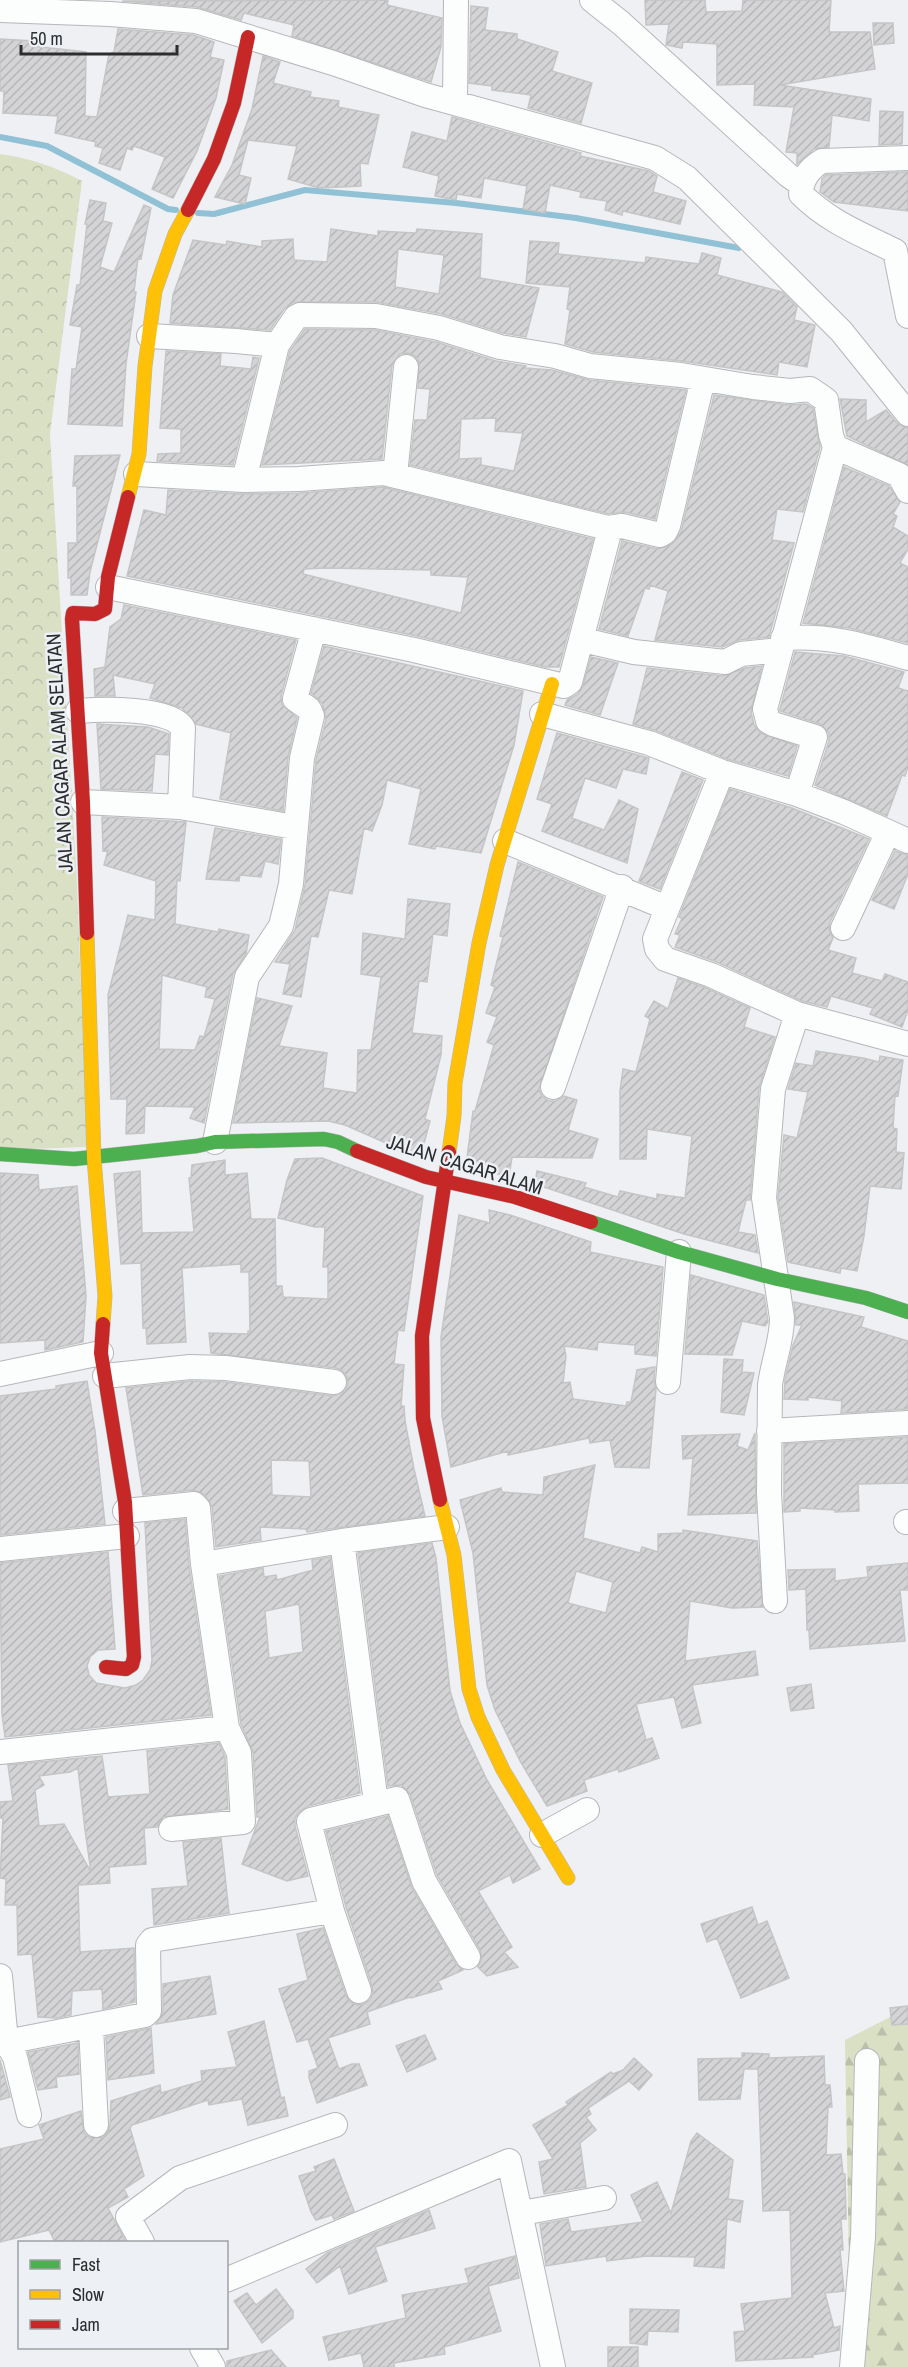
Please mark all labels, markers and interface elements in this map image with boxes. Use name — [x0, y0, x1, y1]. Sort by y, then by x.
scale bar — [21, 18, 177, 56]
text: 50 m — [30, 26, 63, 51]
street label: JALAN CAGAR ALAM SELATAN — [39, 633, 79, 873]
street label: JALAN CAGAR ALAM — [383, 1127, 547, 1201]
legend — [18, 2241, 228, 2349]
text: Fast — [72, 2252, 100, 2277]
text: Slow — [72, 2282, 104, 2307]
text: Jam — [72, 2312, 100, 2337]

